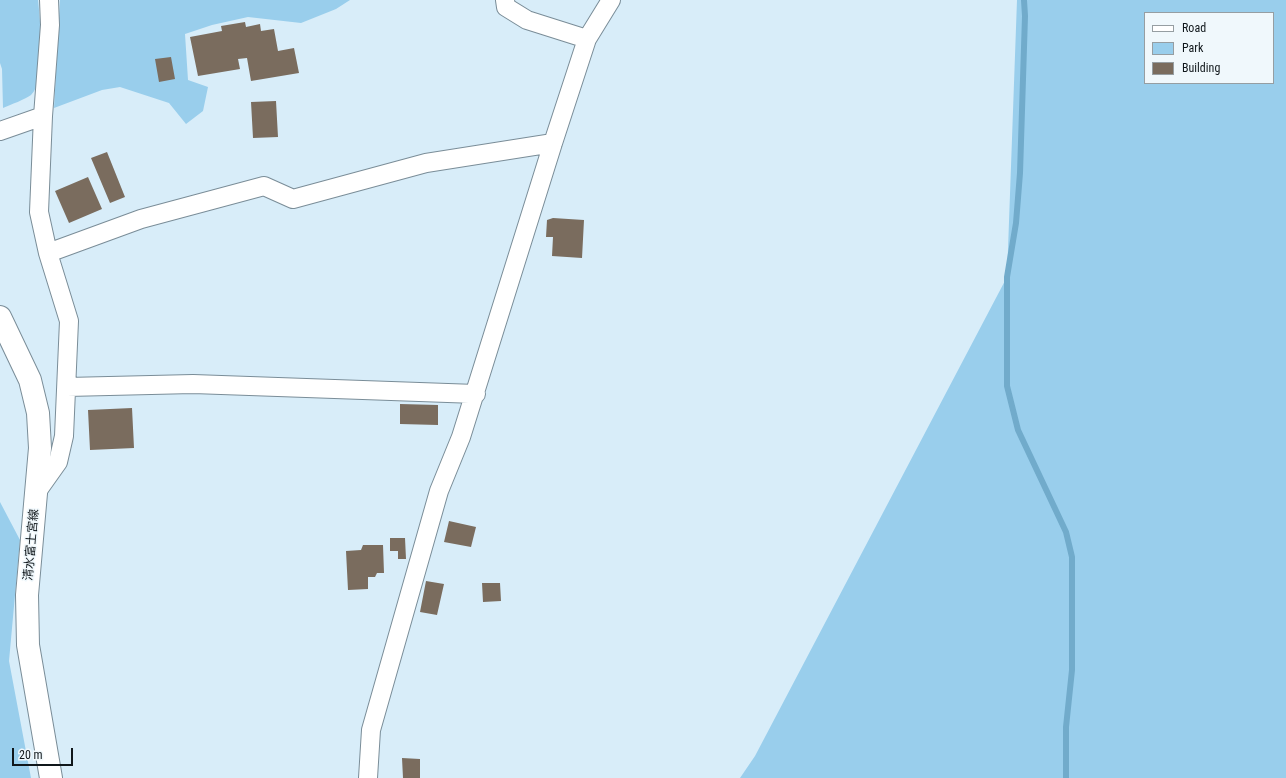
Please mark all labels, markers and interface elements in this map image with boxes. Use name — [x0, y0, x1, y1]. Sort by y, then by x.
legend — [1144, 12, 1274, 84]
text: Road — [1182, 21, 1206, 35]
text: Park — [1182, 41, 1203, 55]
text: Building — [1182, 61, 1220, 75]
street label: 清水富士宮線 — [22, 509, 42, 581]
scale bar — [14, 740, 75, 766]
text: 20 m — [19, 748, 43, 762]

